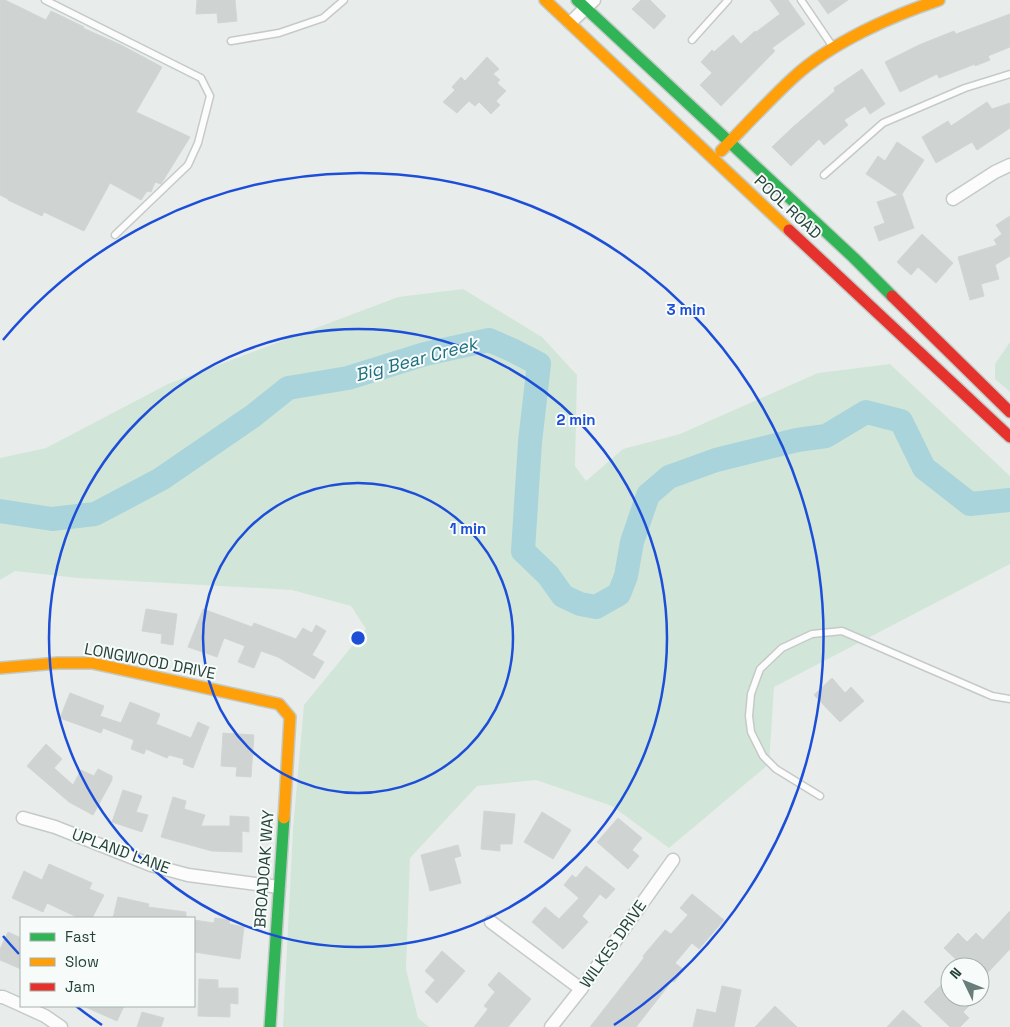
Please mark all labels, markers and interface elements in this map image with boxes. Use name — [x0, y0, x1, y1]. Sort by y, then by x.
street label: POOL ROAD — [750, 170, 826, 244]
text: 3 min — [667, 300, 705, 319]
water label: Big Bear Creek — [352, 331, 482, 386]
text: 2 min — [557, 410, 595, 429]
text: 1 min — [450, 519, 486, 538]
centre of rings — [349, 629, 367, 647]
street label: LONGWOOD DRIVE — [83, 638, 217, 684]
street label: BROADOAK WAY — [249, 809, 279, 929]
street label: UPLAND LANE — [69, 824, 173, 878]
street label: WILKES DRIVE — [575, 896, 651, 992]
legend — [20, 917, 195, 1007]
text: Fast — [65, 927, 96, 946]
text: Slow — [65, 952, 99, 971]
north arrow — [940, 957, 990, 1007]
text: N — [946, 964, 965, 983]
text: Jam — [65, 977, 95, 996]

